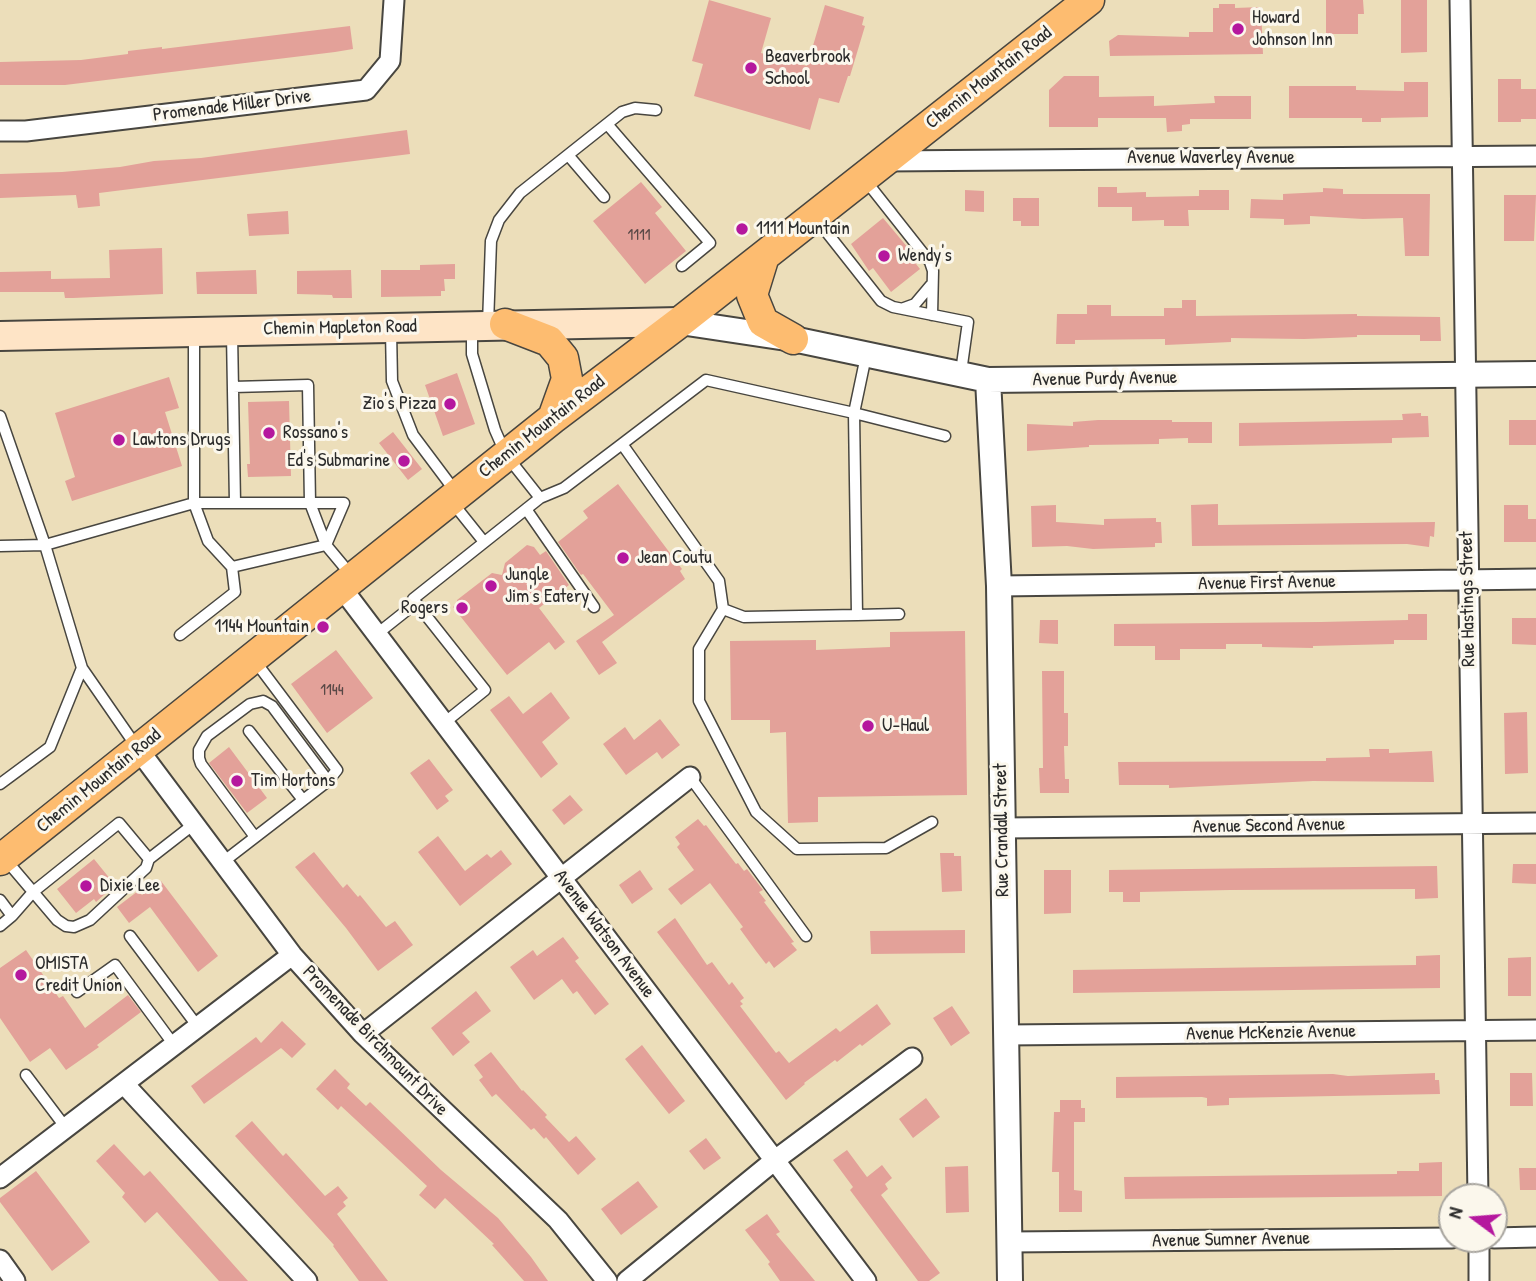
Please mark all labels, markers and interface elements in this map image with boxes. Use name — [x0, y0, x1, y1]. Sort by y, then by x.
place label: Howard Johnson Inn — [1252, 7, 1333, 51]
marker: Howard Johnson Inn — [1230, 21, 1246, 37]
street label: Chemin Mountain Road — [921, 22, 1057, 134]
place label: Beaverbrook School — [765, 46, 850, 90]
marker: Beaverbrook School — [743, 60, 759, 76]
street label: Promenade Miller Drive — [152, 85, 312, 127]
street label: Avenue Waverley Avenue — [1127, 147, 1295, 169]
place label: 1111 Mountain — [756, 218, 850, 240]
marker: 1111 Mountain — [734, 221, 750, 237]
house number: 1111 — [627, 226, 651, 246]
place label: Wendy's — [898, 245, 952, 267]
marker: Wendy's — [876, 248, 892, 264]
street label: Chemin Mapleton Road — [263, 315, 417, 341]
street label: Avenue Purdy Avenue — [1033, 366, 1177, 392]
street label: Chemin Mountain Road — [474, 371, 610, 483]
place label: Zio's Pizza — [363, 393, 436, 415]
marker: Zio's Pizza — [442, 396, 458, 412]
place label: Rossano's — [283, 422, 348, 444]
marker: Rossano's — [261, 425, 277, 441]
place label: Lawtons Drugs — [133, 429, 230, 451]
marker: Lawtons Drugs — [111, 432, 127, 448]
place label: Ed's Submarine — [287, 450, 390, 472]
marker: Ed's Submarine — [396, 453, 412, 469]
street label: Rue Hastings Street — [1455, 531, 1481, 667]
place label: Jean Coutu — [637, 547, 712, 569]
marker: Jean Coutu — [615, 550, 631, 566]
place label: Jungle Jim's Eatery — [505, 564, 589, 608]
street label: Avenue First Avenue — [1198, 570, 1336, 596]
marker: Jungle Jim's Eatery — [483, 578, 499, 594]
place label: Rogers — [401, 597, 448, 619]
marker: Rogers — [454, 600, 470, 616]
place label: 1144 Mountain — [215, 616, 309, 638]
marker: 1144 Mountain — [315, 619, 331, 635]
house number: 1144 — [320, 681, 344, 701]
place label: U-Haul — [882, 715, 929, 737]
marker: U-Haul — [860, 718, 876, 734]
street label: Chemin Mountain Road — [32, 724, 166, 838]
street label: Rue Crandall Street — [989, 763, 1015, 897]
place label: Tim Hortons — [251, 770, 335, 792]
marker: Tim Hortons — [229, 773, 245, 789]
street label: Avenue Second Avenue — [1193, 813, 1345, 839]
street label: Avenue Watson Avenue — [548, 866, 660, 1002]
place label: Dixie Lee — [100, 875, 160, 897]
marker: Dixie Lee — [78, 878, 94, 894]
place label: OMISTA Credit Union — [35, 953, 122, 997]
street label: Promenade Birchmount Drive — [297, 961, 453, 1121]
marker: OMISTA Credit Union — [13, 967, 29, 983]
street label: Avenue McKenzie Avenue — [1186, 1020, 1356, 1046]
north arrow — [1438, 1183, 1508, 1253]
text: N — [1441, 1204, 1469, 1221]
street label: Avenue Sumner Avenue — [1152, 1227, 1310, 1253]

